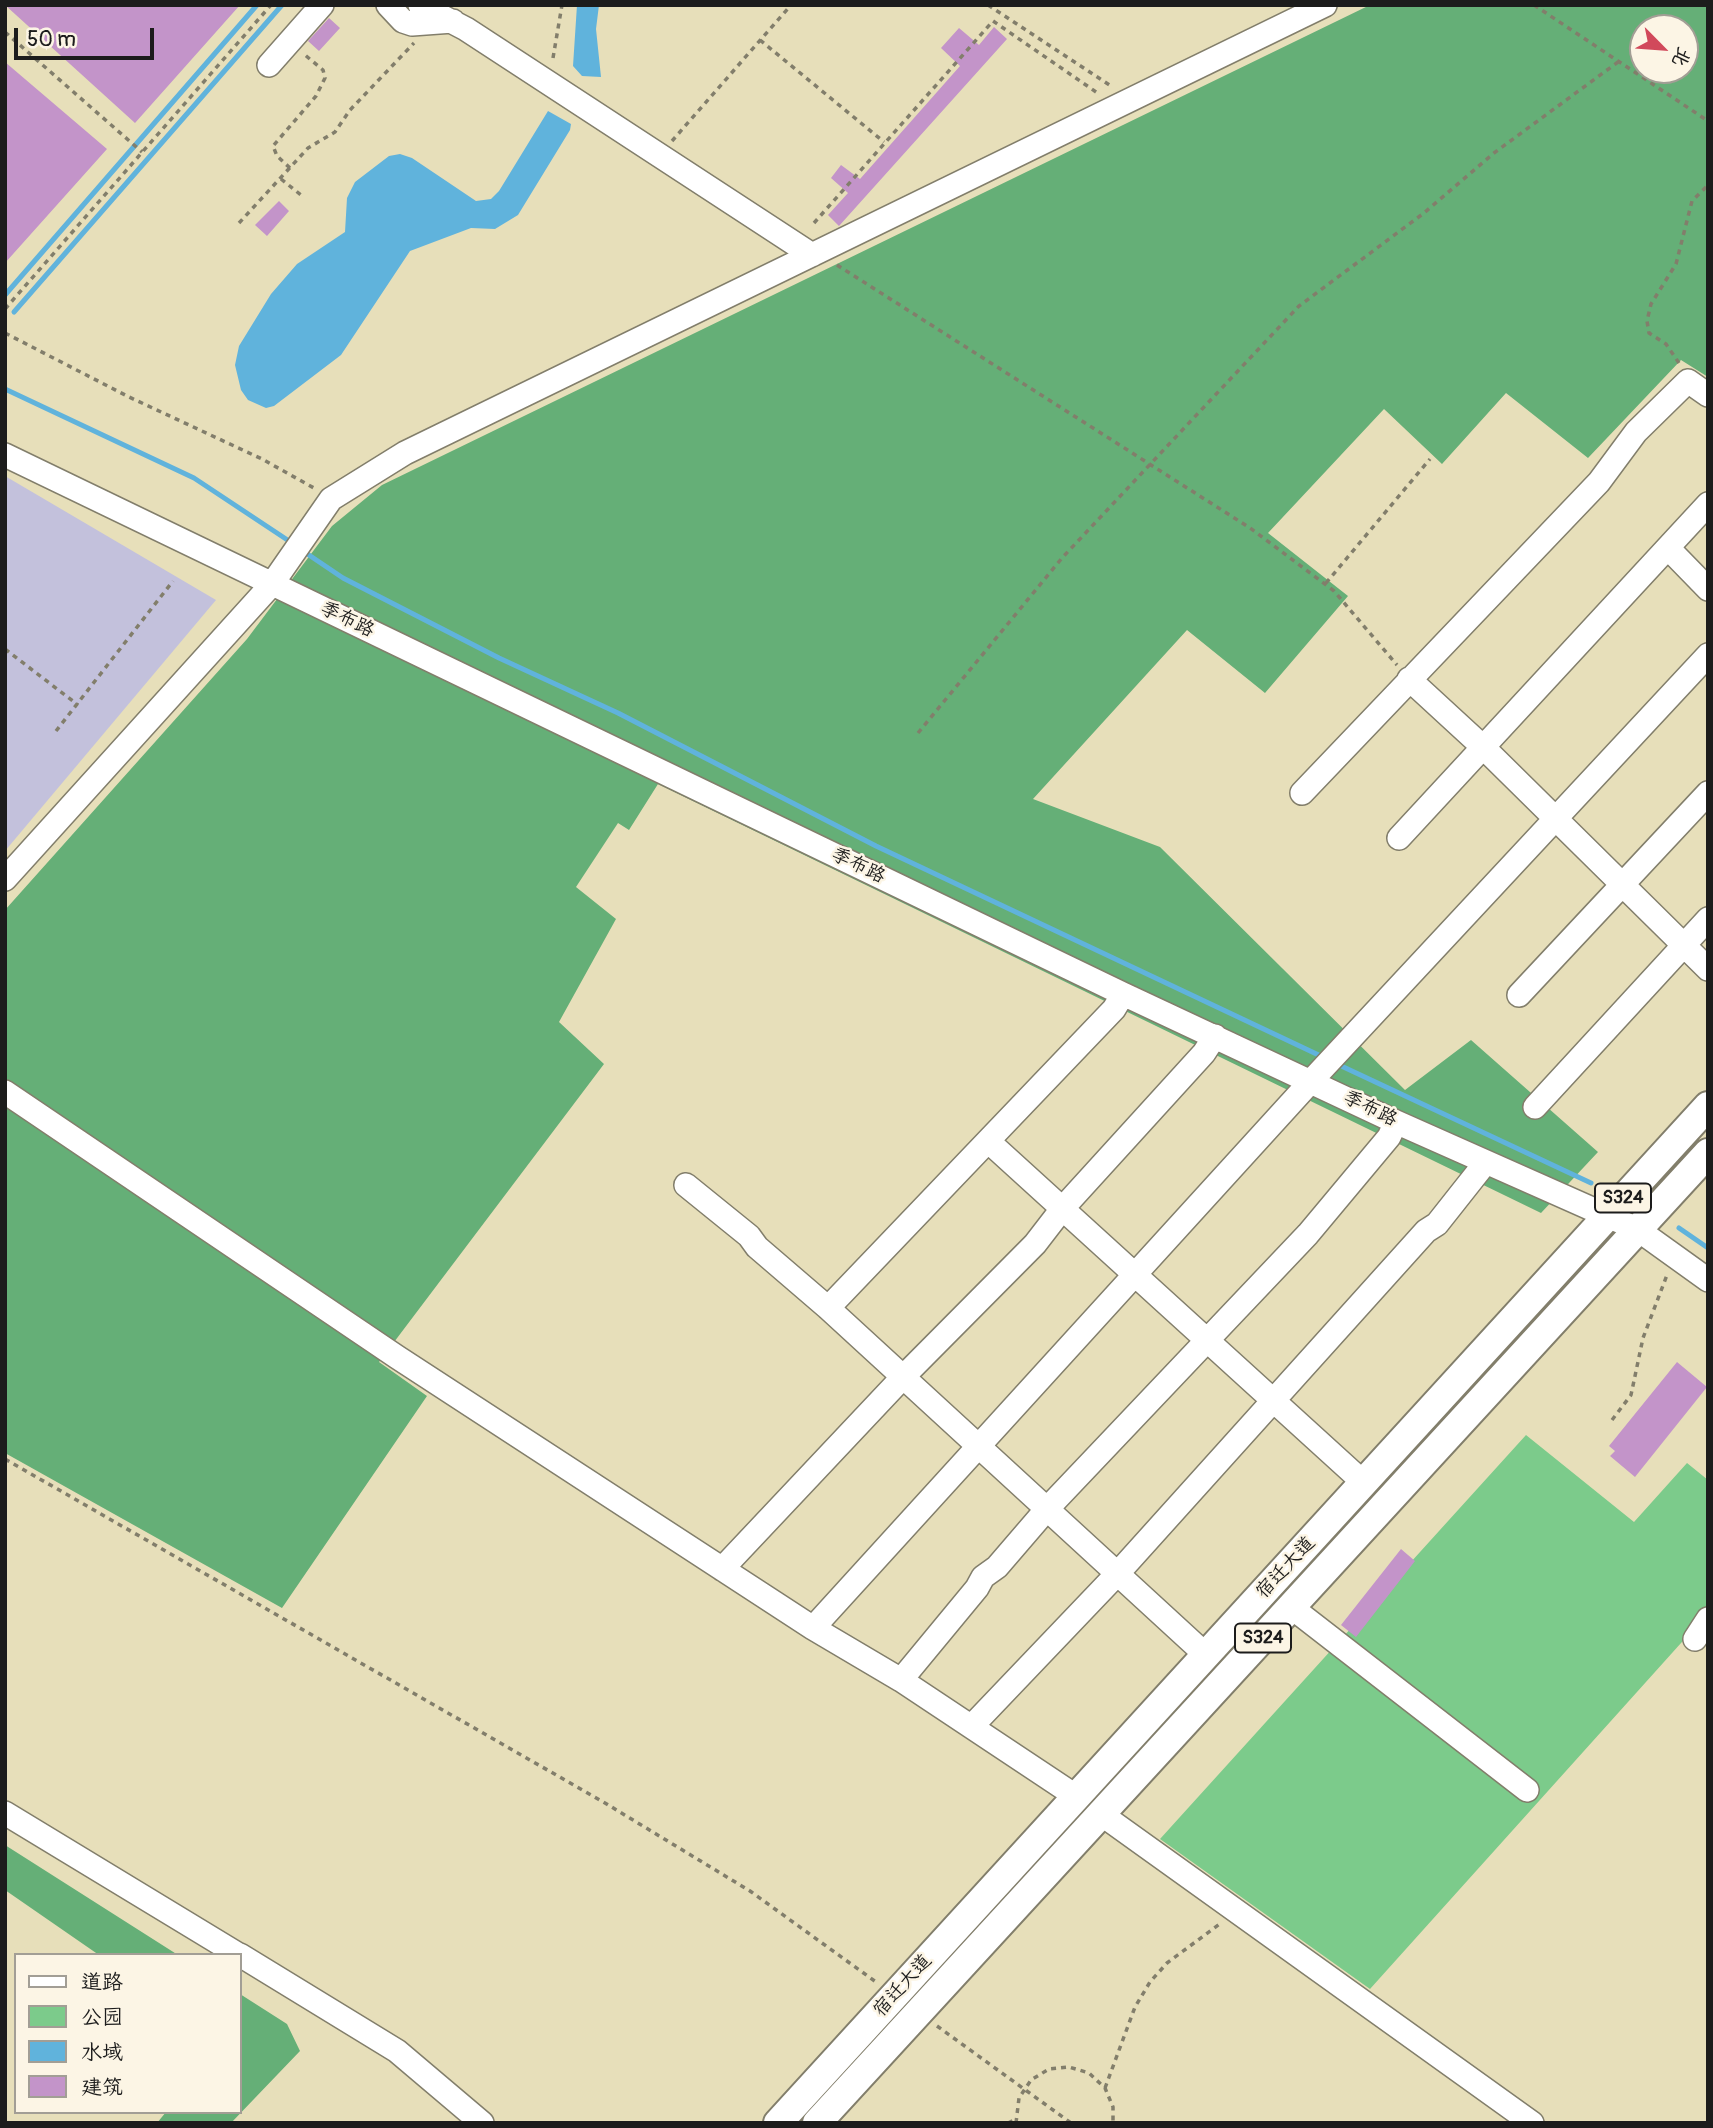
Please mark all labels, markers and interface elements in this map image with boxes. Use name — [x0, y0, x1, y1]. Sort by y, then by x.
scale bar — [18, 14, 158, 58]
north arrow — [1629, 14, 1699, 84]
text: 50 m — [27, 26, 76, 53]
text: 北 — [1666, 43, 1696, 71]
street label: 季布路 — [316, 597, 378, 643]
street label: 季布路 — [827, 843, 889, 889]
street label: 季布路 — [1339, 1086, 1401, 1132]
road number: S324 — [1595, 1184, 1651, 1212]
street label: 宿迁大道 — [1252, 1532, 1320, 1604]
road number: S324 — [1235, 1624, 1291, 1652]
street label: 宿迁大道 — [869, 1950, 937, 2022]
legend — [14, 1953, 242, 2114]
text: 道路 — [81, 1969, 123, 1996]
text: 公园 — [81, 2004, 123, 2031]
text: 水域 — [81, 2039, 123, 2066]
text: 建筑 — [81, 2074, 123, 2101]

